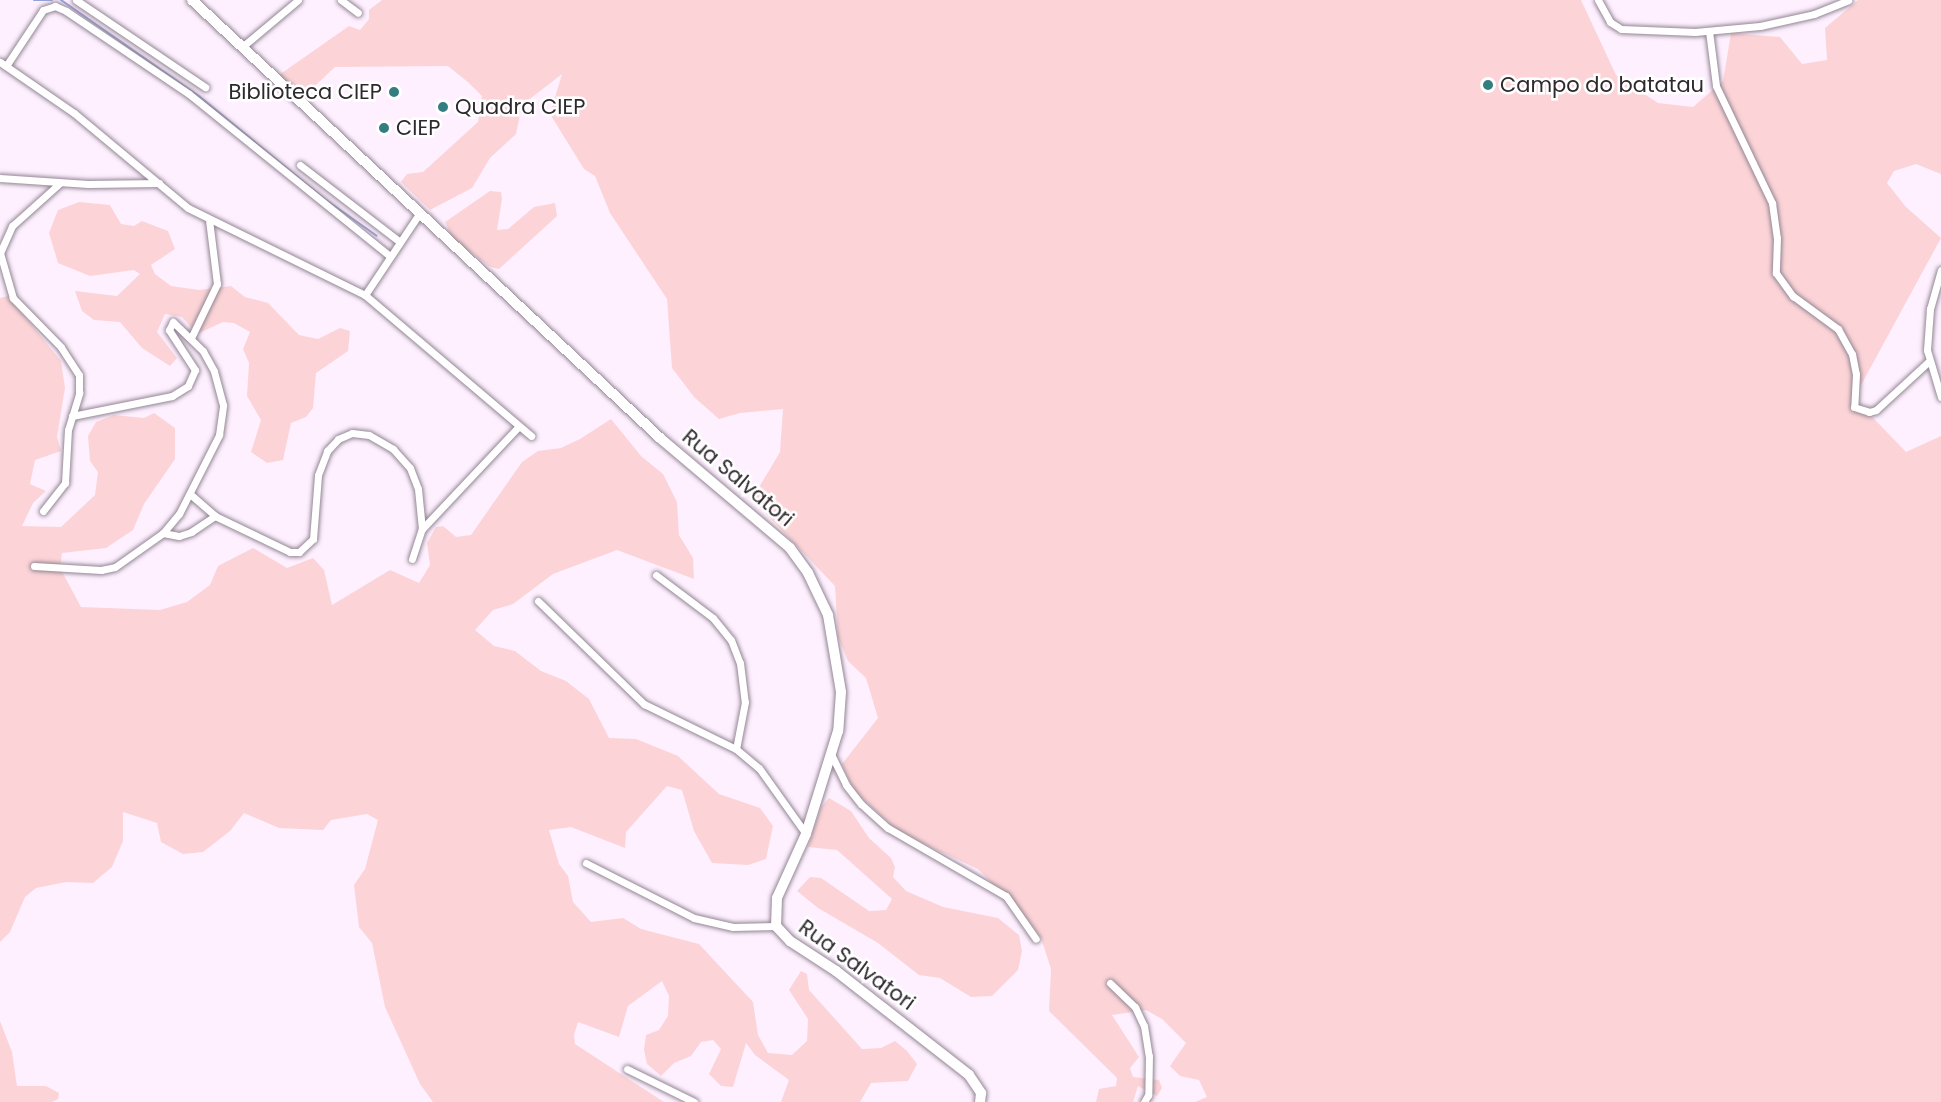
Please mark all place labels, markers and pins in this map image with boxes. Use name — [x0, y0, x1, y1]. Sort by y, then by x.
place label: Campo do batatau — [1500, 72, 1704, 98]
marker: Campo do batatau — [1481, 78, 1495, 92]
place label: Biblioteca CIEP — [228, 79, 382, 105]
marker: Biblioteca CIEP — [387, 85, 401, 99]
place label: Quadra CIEP — [455, 94, 585, 120]
marker: Quadra CIEP — [436, 100, 450, 114]
place label: CIEP — [396, 115, 440, 141]
marker: CIEP — [377, 121, 391, 135]

